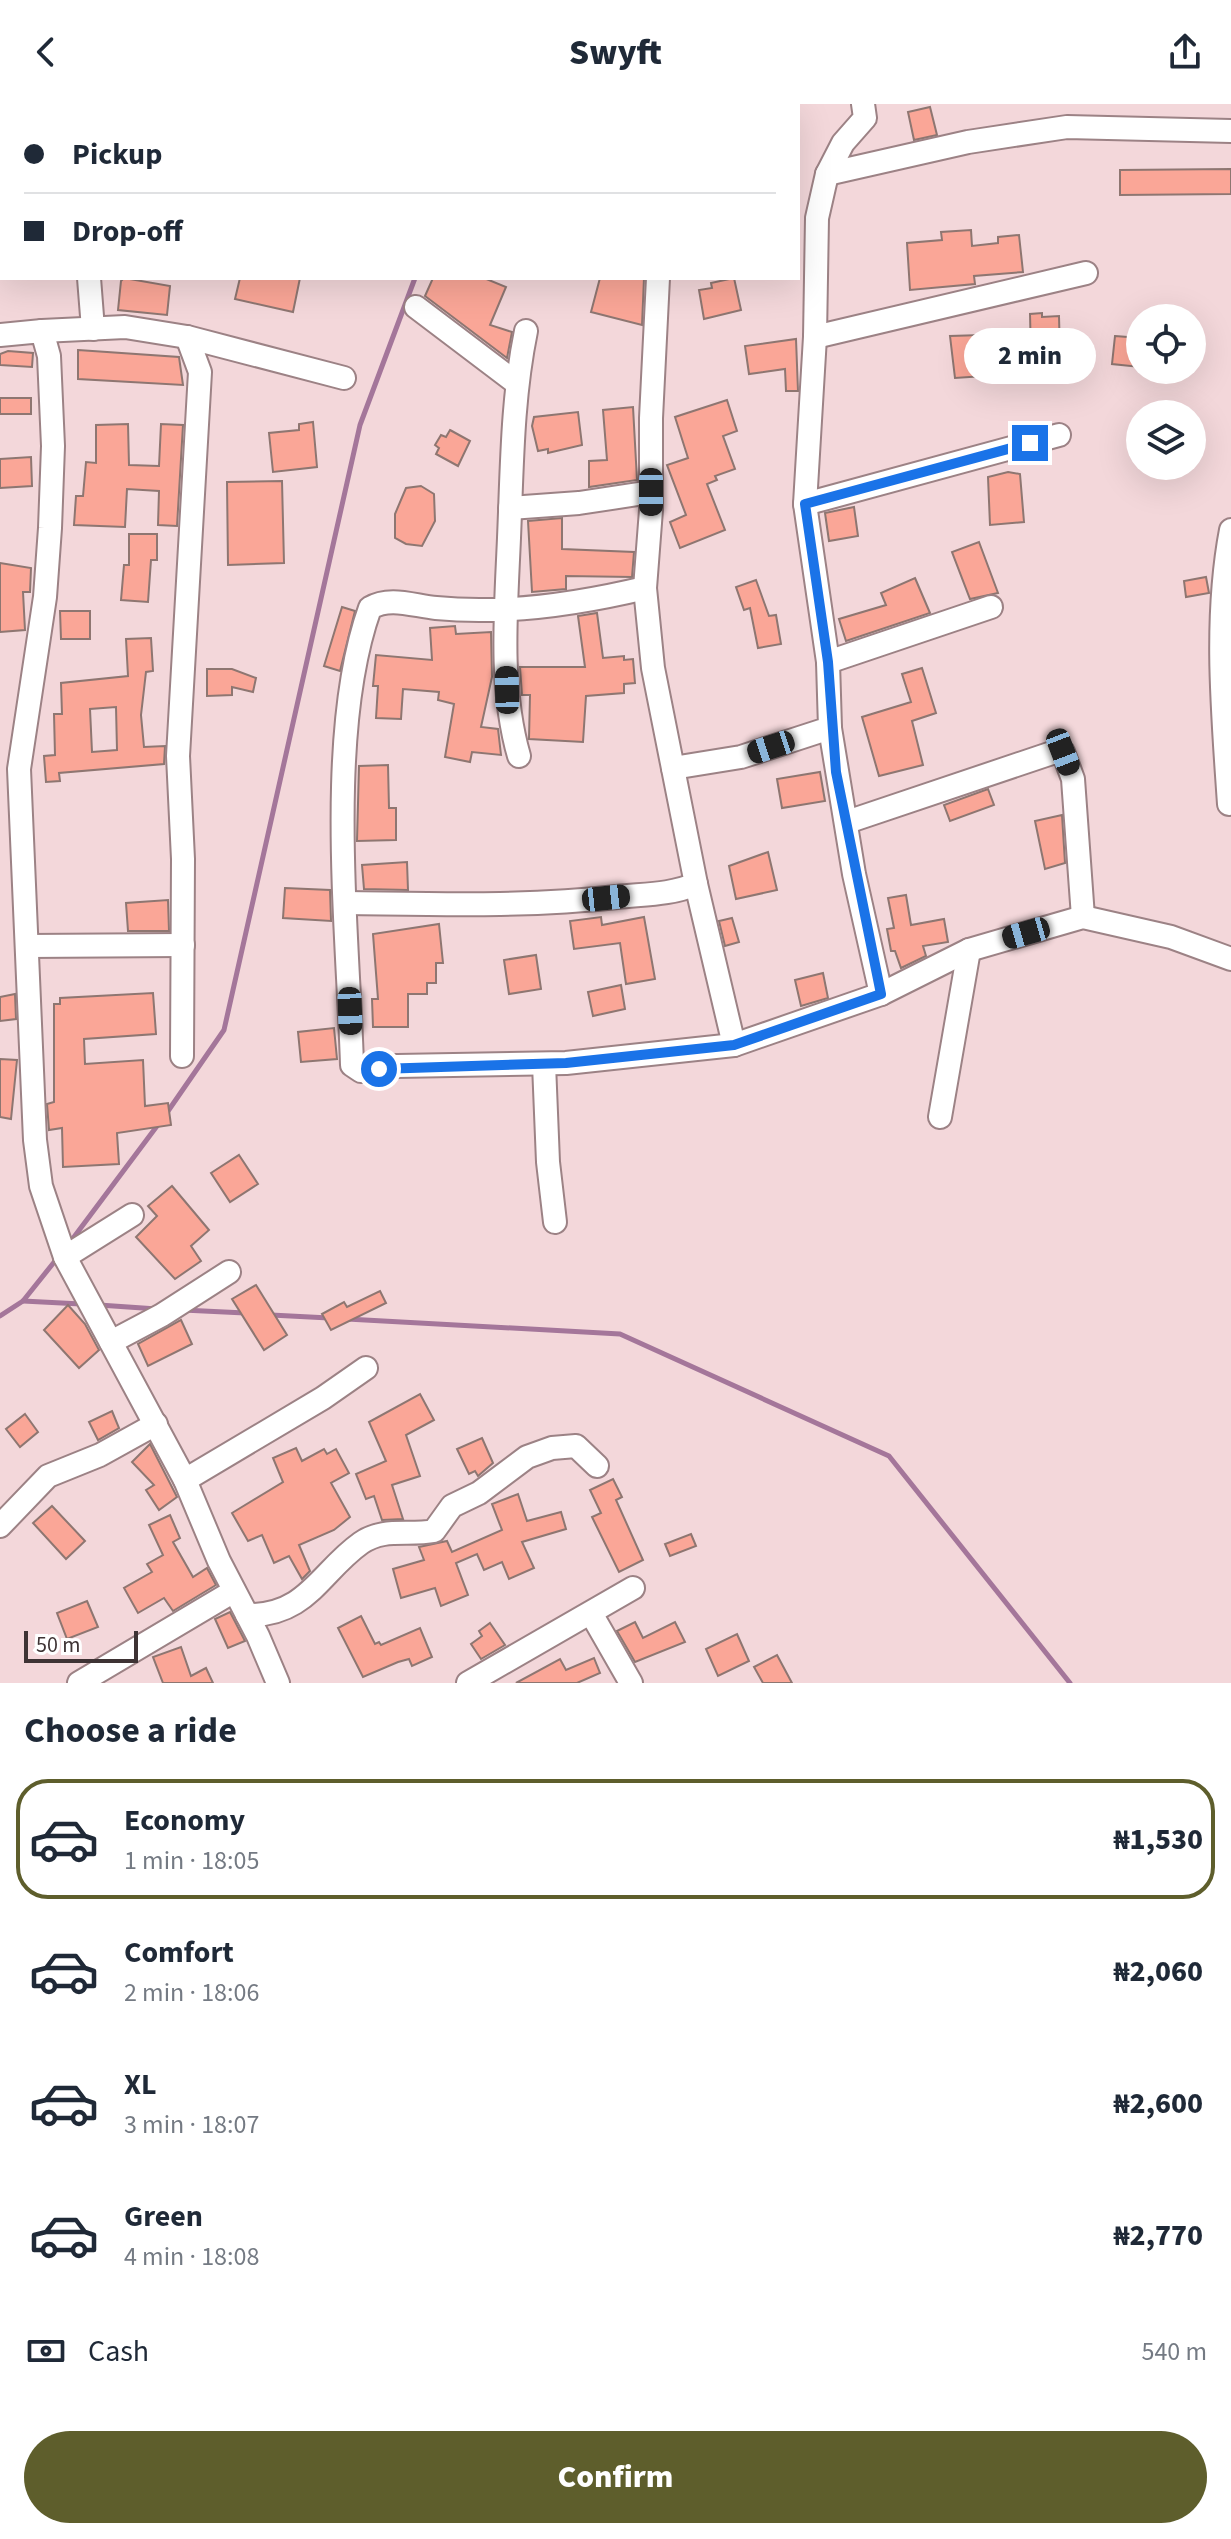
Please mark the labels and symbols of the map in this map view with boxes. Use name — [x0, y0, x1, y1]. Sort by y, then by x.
callout: 2 min — [964, 327, 1096, 383]
route end — [1012, 425, 1048, 461]
car — [639, 468, 663, 516]
car — [495, 666, 519, 714]
car — [1043, 725, 1083, 779]
car — [744, 728, 798, 766]
car — [581, 884, 631, 912]
car — [1000, 915, 1052, 951]
car — [337, 987, 363, 1035]
route start — [361, 1051, 397, 1087]
scale bar — [24, 1627, 138, 1663]

